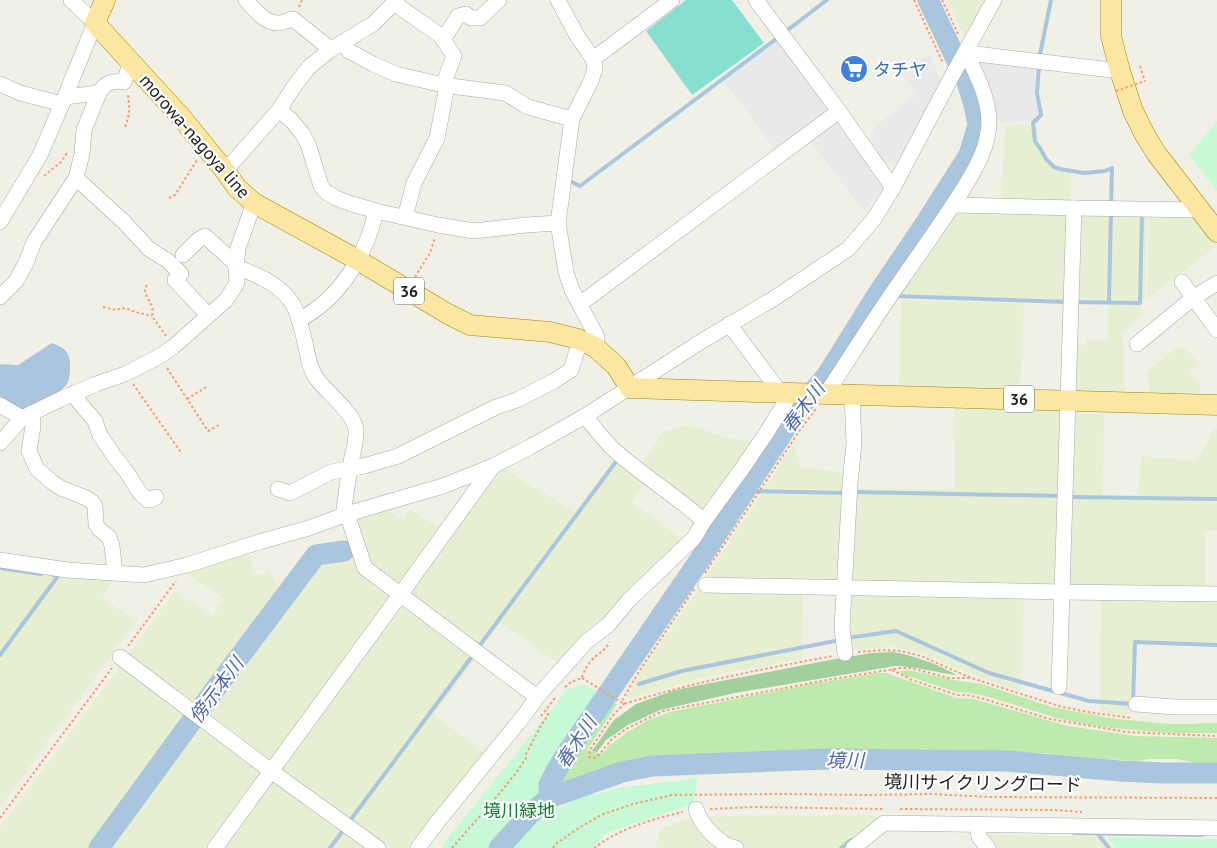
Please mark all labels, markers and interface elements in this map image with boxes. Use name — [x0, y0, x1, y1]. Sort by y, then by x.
supermarket icon: タチヤ — [839, 54, 869, 84]
place label: タチヤ — [873, 58, 927, 81]
street label: morowa-nagoya line — [135, 69, 255, 203]
road number: 36 — [394, 278, 424, 304]
water label: 春木川 — [776, 375, 831, 437]
road number: 36 — [1004, 386, 1034, 412]
water label: 傍示本川 — [184, 651, 250, 728]
water label: 春木川 — [550, 710, 603, 772]
water label: 境川 — [826, 748, 866, 772]
street label: 境川サイクリングロード — [884, 770, 1082, 796]
park label: 境川緑地 — [483, 799, 555, 822]

